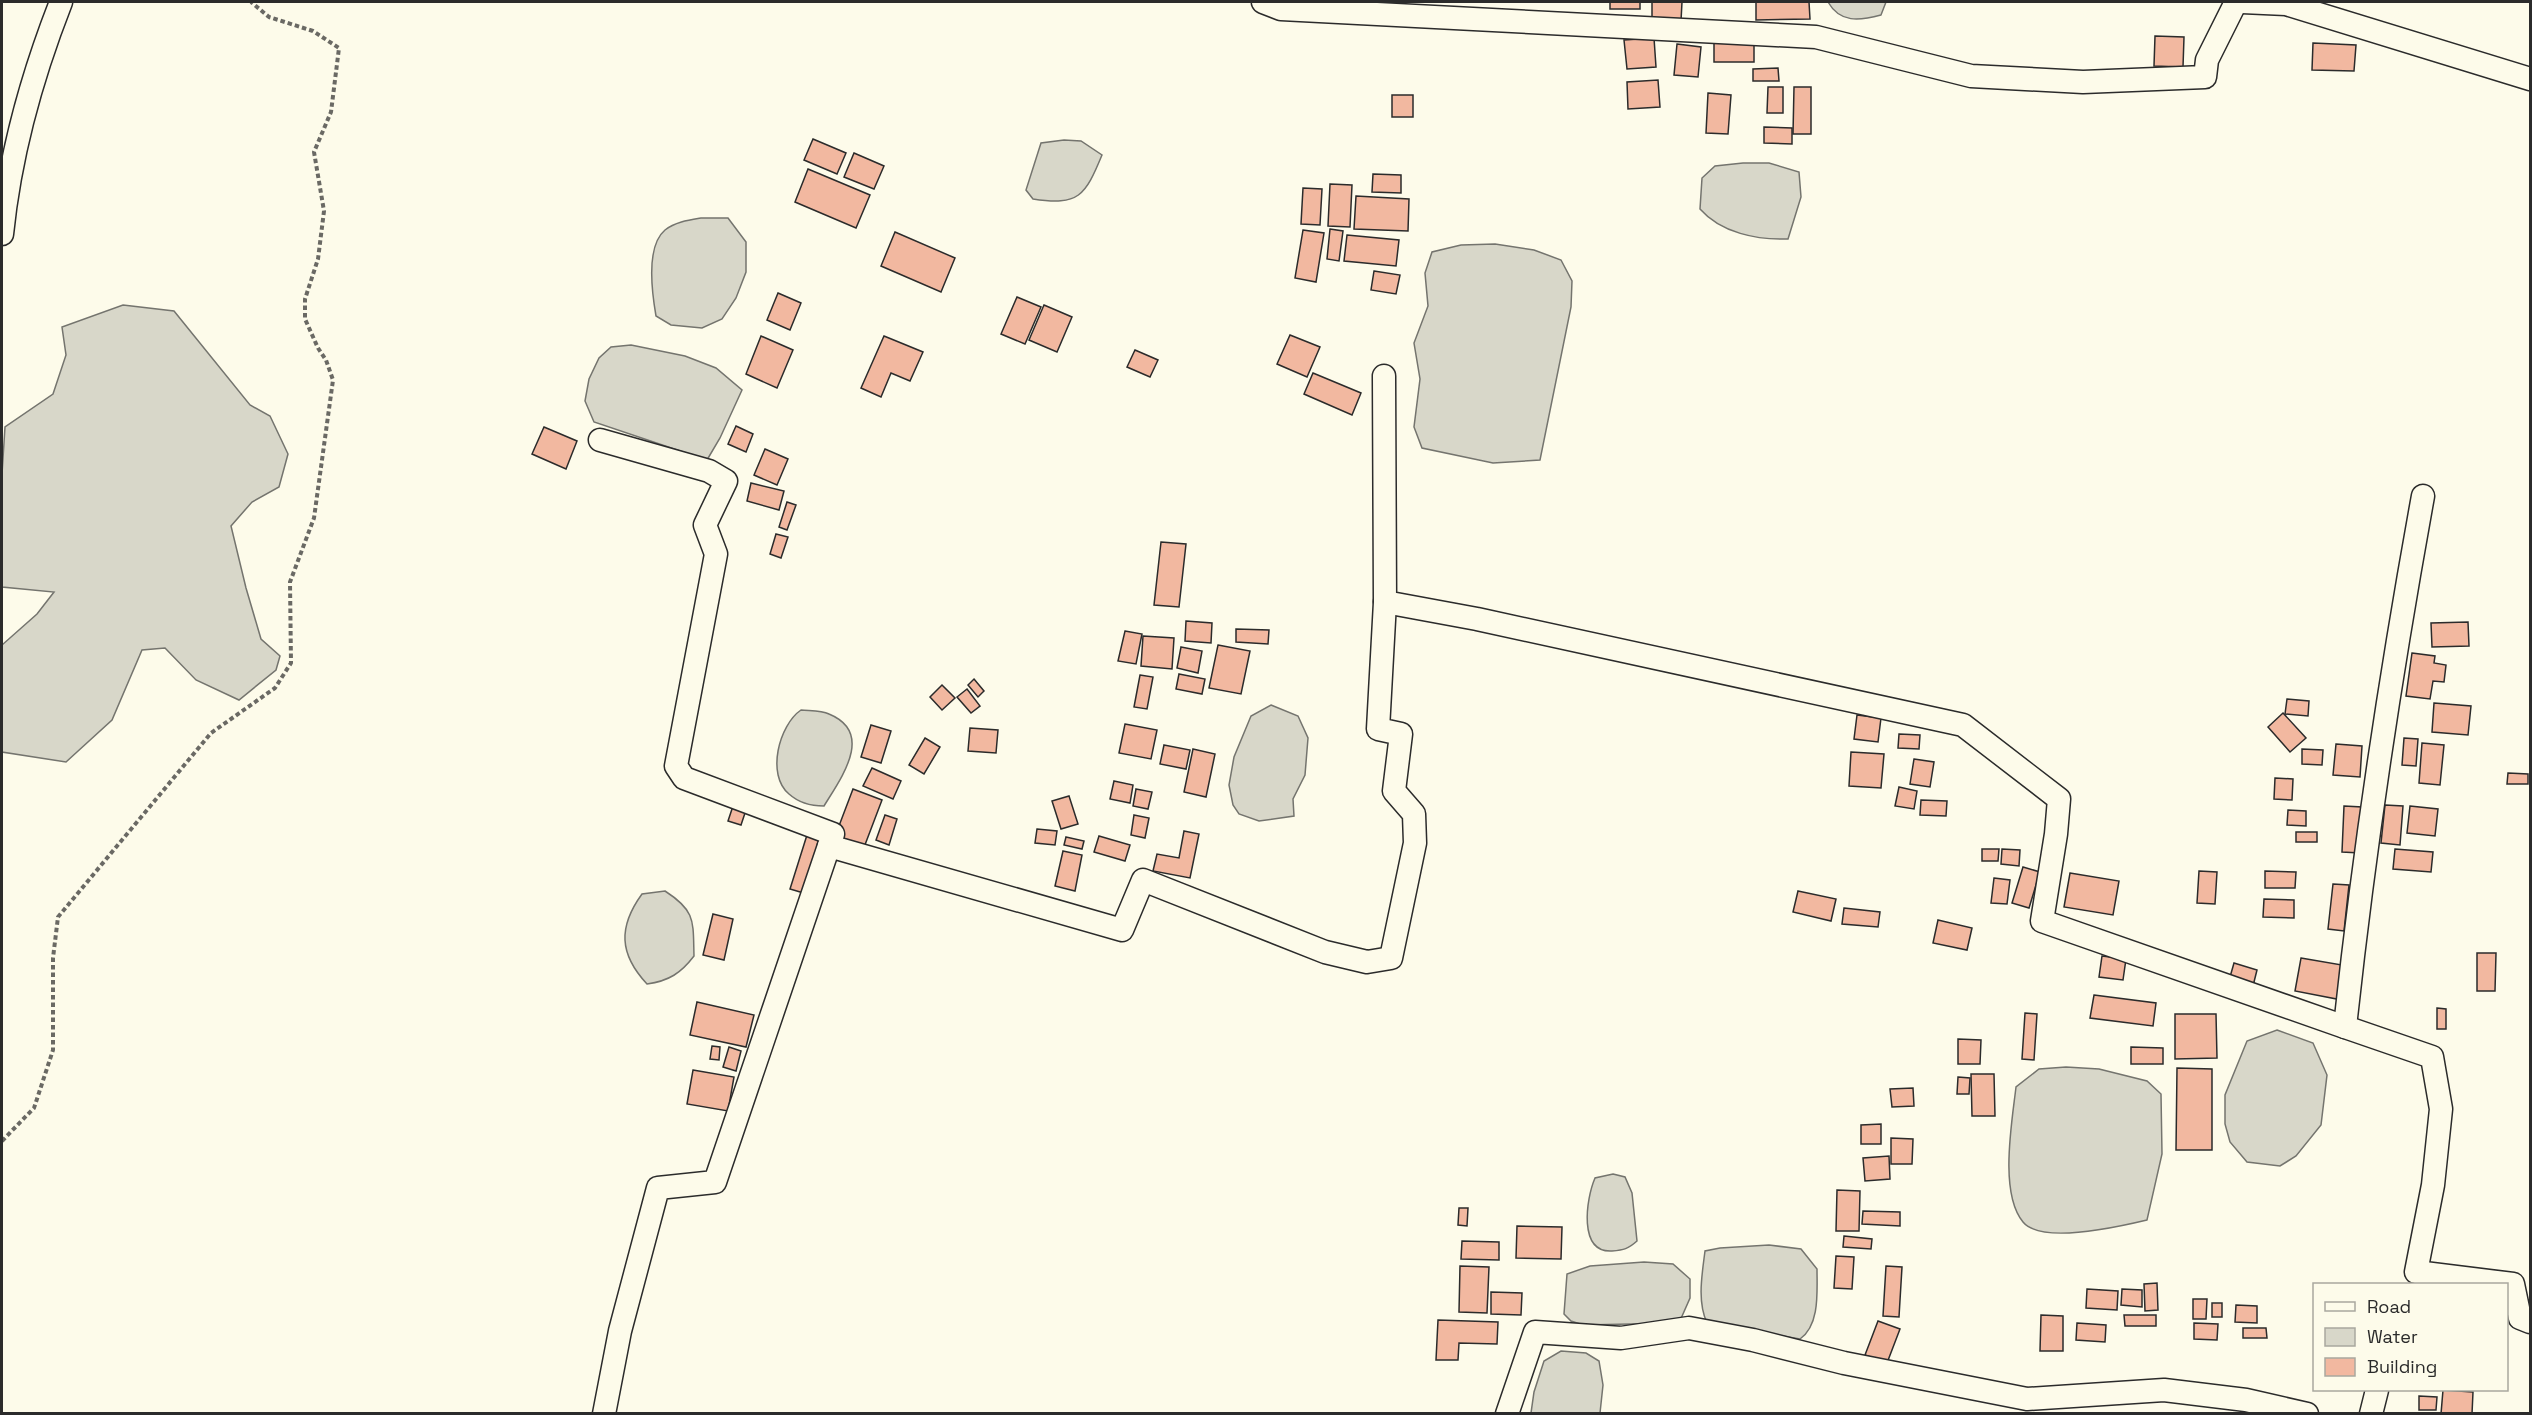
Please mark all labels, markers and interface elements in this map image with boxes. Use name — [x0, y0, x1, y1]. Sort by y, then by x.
legend — [2313, 1283, 2508, 1391]
text: Road — [2367, 1295, 2411, 1318]
text: Water — [2367, 1325, 2418, 1348]
text: Building — [2367, 1355, 2437, 1378]

